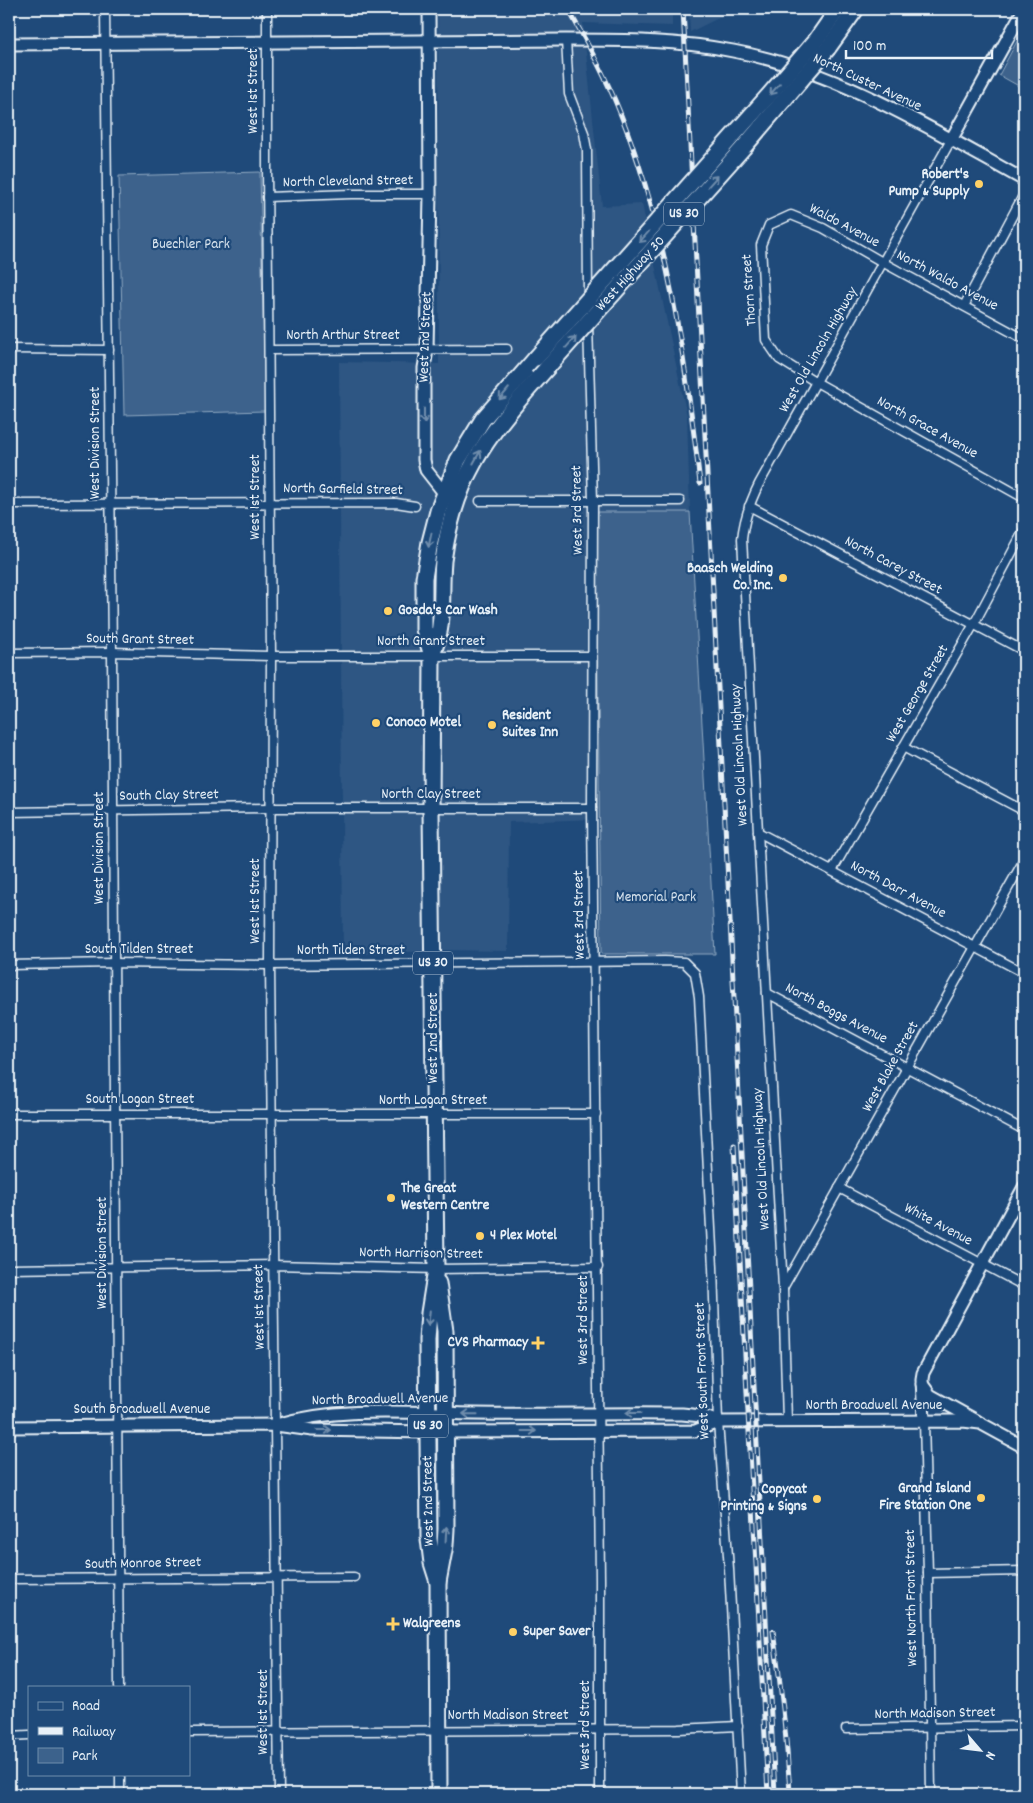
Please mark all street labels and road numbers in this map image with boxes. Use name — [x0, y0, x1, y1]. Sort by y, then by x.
street label: West 1st Street — [243, 48, 265, 134]
street label: North Custer Avenue — [809, 48, 925, 118]
street label: North Cleveland Street — [283, 170, 414, 194]
street label: Waldo Avenue — [805, 198, 884, 254]
road number: US 30 — [664, 202, 704, 225]
street label: West Highway 30 — [591, 231, 671, 317]
street label: North Waldo Avenue — [892, 245, 1002, 317]
street label: Thorn Street — [736, 253, 763, 327]
street label: West Old Lincoln Highway — [774, 282, 865, 417]
street label: West 2nd Street — [413, 291, 439, 383]
street label: North Arthur Street — [286, 325, 400, 347]
street label: West Division Street — [85, 386, 107, 499]
street label: North Grace Avenue — [872, 391, 982, 465]
street label: West 1st Street — [245, 454, 267, 540]
street label: West 3rd Street — [566, 465, 590, 555]
street label: North Garfield Street — [283, 478, 403, 502]
street label: North Carey Street — [840, 531, 946, 601]
street label: South Grant Street — [86, 628, 195, 652]
street label: North Grant Street — [377, 631, 485, 653]
street label: West George Street — [881, 640, 955, 747]
street label: West Old Lincoln Highway — [725, 682, 755, 827]
street label: South Clay Street — [119, 784, 219, 808]
street label: North Clay Street — [381, 784, 481, 806]
street label: West Division Street — [89, 791, 111, 904]
street label: North Darr Avenue — [846, 855, 950, 925]
street label: West 1st Street — [245, 858, 267, 944]
street label: West 3rd Street — [568, 870, 592, 960]
street label: South Tilden Street — [85, 939, 194, 961]
street label: North Tilden Street — [297, 940, 406, 962]
road number: US 30 — [413, 951, 453, 974]
street label: North Boggs Avenue — [781, 978, 891, 1050]
street label: West 2nd Street — [423, 992, 445, 1083]
street label: West Blake Street — [857, 1017, 925, 1116]
street label: West Old Lincoln Highway — [747, 1086, 777, 1231]
street label: South Logan Street — [86, 1089, 195, 1111]
street label: North Logan Street — [379, 1090, 488, 1112]
street label: West Division Street — [92, 1196, 114, 1309]
street label: White Avenue — [900, 1198, 977, 1252]
street label: North Harrison Street — [359, 1242, 484, 1266]
street label: West 1st Street — [248, 1264, 272, 1350]
street label: West 3rd Street — [573, 1275, 595, 1365]
street label: West South Front Street — [690, 1302, 716, 1440]
street label: North Broadwell Avenue — [311, 1388, 449, 1412]
street label: North Broadwell Avenue — [806, 1395, 943, 1417]
street label: South Broadwell Avenue — [74, 1399, 211, 1421]
road number: US 30 — [408, 1414, 448, 1438]
street label: West 2nd Street — [417, 1455, 441, 1547]
street label: West North Front Street — [900, 1529, 924, 1667]
street label: South Monroe Street — [84, 1552, 202, 1576]
street label: West 1st Street — [253, 1669, 275, 1755]
street label: West 3rd Street — [575, 1680, 597, 1770]
street label: North Madison Street — [874, 1702, 996, 1726]
street label: North Madison Street — [448, 1705, 569, 1727]

